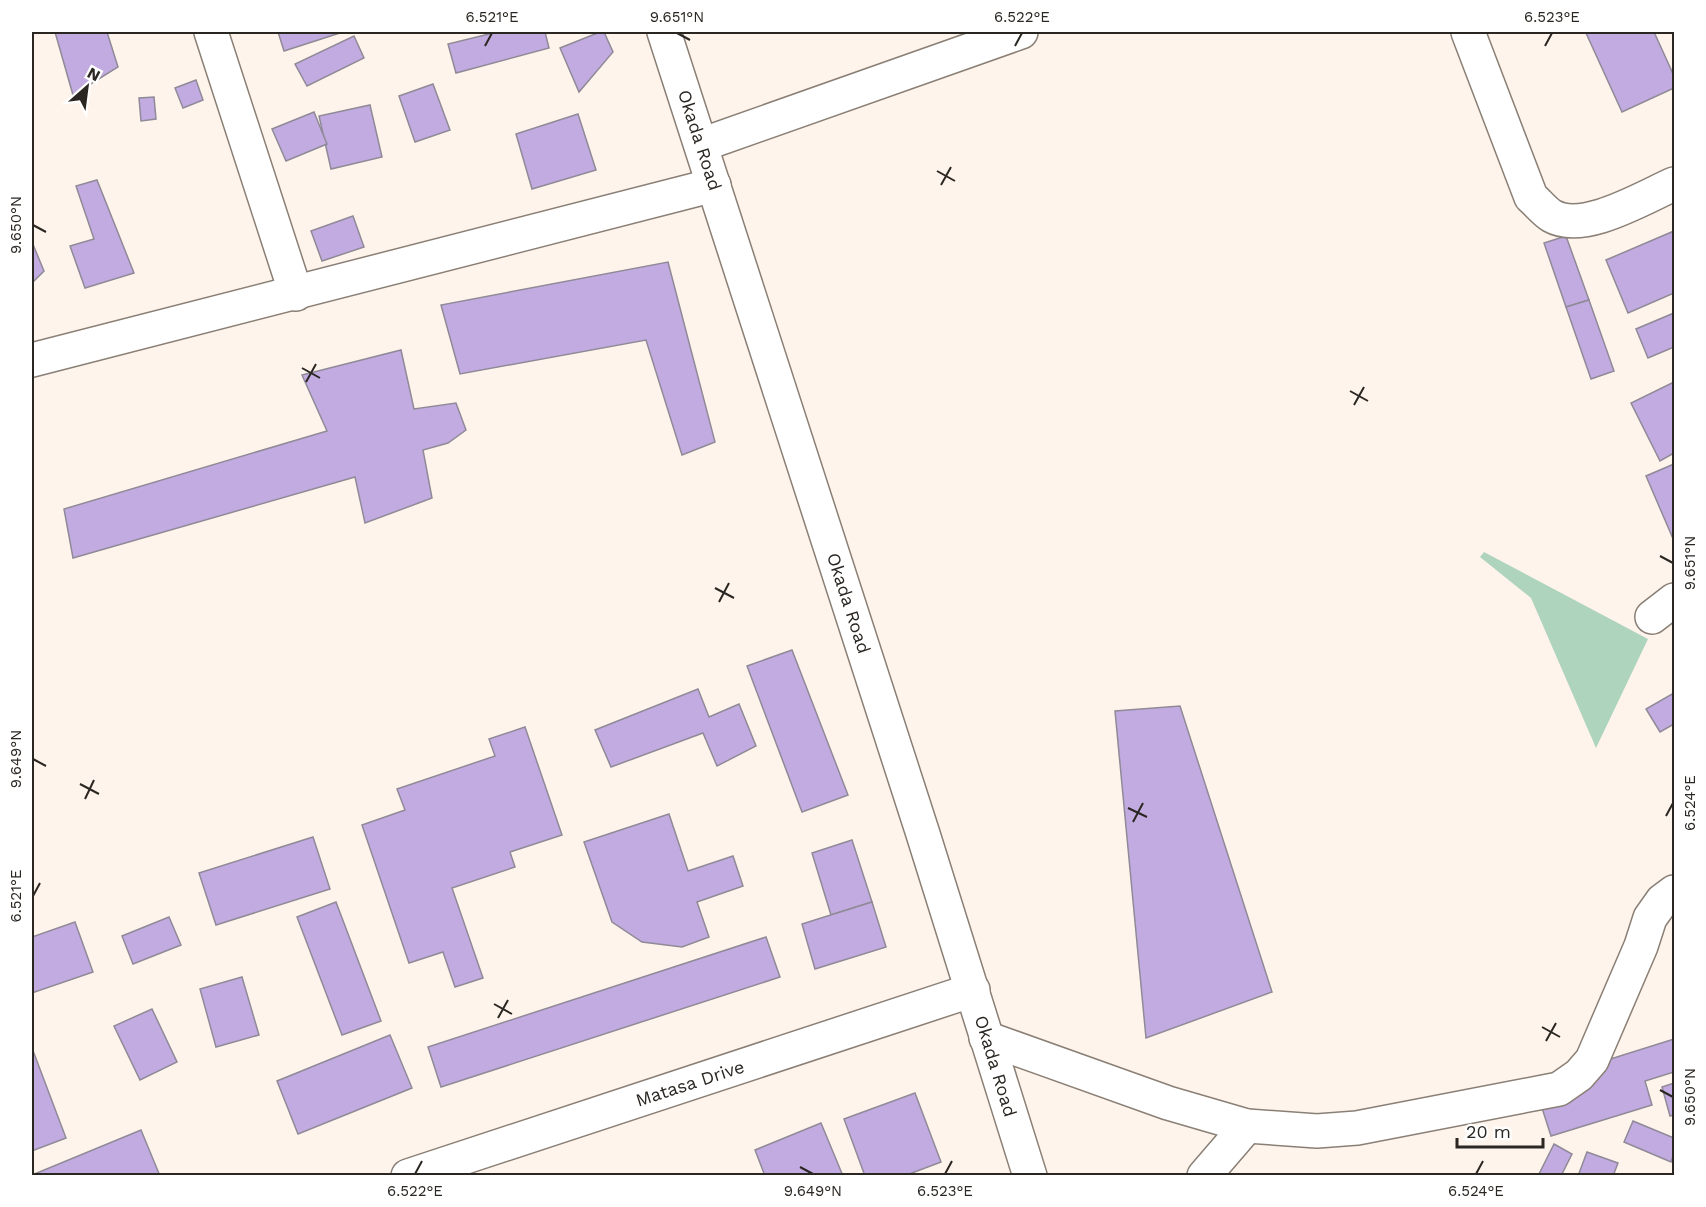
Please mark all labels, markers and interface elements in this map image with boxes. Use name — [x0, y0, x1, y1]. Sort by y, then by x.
text: 6.521°E — [466, 8, 518, 26]
text: 9.651°N — [650, 8, 704, 26]
text: 6.522°E — [994, 8, 1050, 26]
text: 6.523°E — [1524, 8, 1580, 26]
north arrow — [57, 57, 117, 117]
text: N — [84, 63, 104, 85]
street label: Okada Road — [674, 87, 726, 193]
text: 9.650°N — [7, 196, 25, 254]
text: 9.651°N — [1681, 536, 1699, 590]
street label: Okada Road — [823, 550, 875, 656]
text: 9.649°N — [7, 730, 25, 788]
text: 6.524°E — [1681, 775, 1699, 831]
text: 6.521°E — [7, 870, 25, 922]
street label: Okada Road — [971, 1013, 1021, 1119]
street label: Matasa Drive — [633, 1056, 747, 1110]
text: 9.650°N — [1681, 1068, 1699, 1126]
scale bar — [1457, 1111, 1542, 1149]
text: 20 m — [1466, 1121, 1511, 1142]
text: 6.522°E — [387, 1182, 443, 1200]
text: 9.649°N — [784, 1182, 842, 1200]
text: 6.523°E — [917, 1182, 973, 1200]
text: 6.524°E — [1448, 1182, 1504, 1200]

